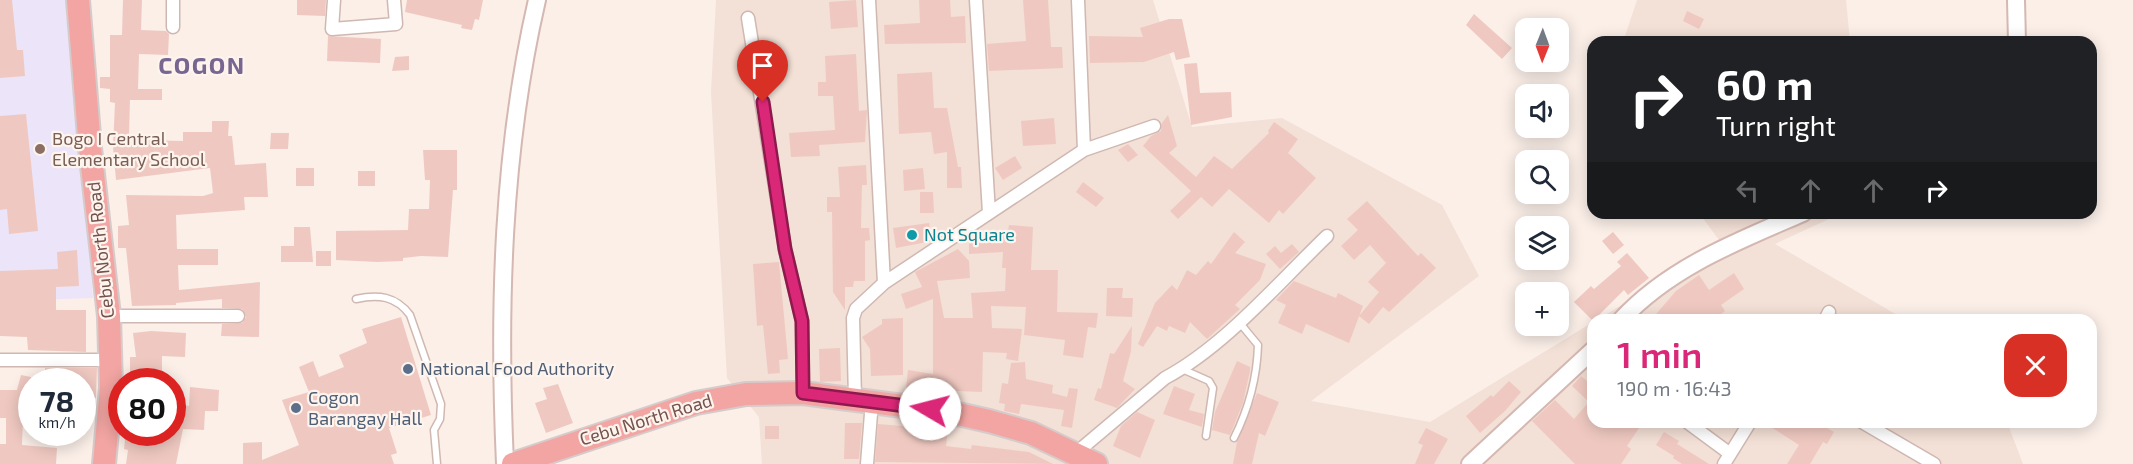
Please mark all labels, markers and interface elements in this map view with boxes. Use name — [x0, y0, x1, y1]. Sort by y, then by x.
north arrow — [1515, 18, 1569, 72]
map controls — [1515, 18, 1569, 336]
pin — [737, 40, 788, 102]
icon: arrive — [746, 49, 779, 82]
district label: COGON — [158, 50, 246, 79]
text: 60 m — [1716, 58, 1813, 108]
icon: right — [1617, 60, 1695, 138]
button: sound — [1515, 84, 1569, 138]
text: Turn right — [1716, 109, 1836, 141]
place label: Bogo I Central Elementary School — [52, 127, 206, 170]
marker: Bogo I Central Elementary School — [33, 142, 47, 156]
button: search — [1515, 150, 1569, 204]
icon: left — [1731, 174, 1764, 207]
icon: ahead — [1794, 174, 1827, 207]
icon: ahead — [1857, 174, 1890, 207]
icon: right — [1920, 174, 1953, 207]
street label: Cebu North Road — [82, 181, 118, 320]
button: layers — [1515, 216, 1569, 270]
place label: Not Square — [924, 223, 1015, 245]
marker: Not Square — [905, 228, 919, 242]
button: + — [1515, 282, 1569, 336]
text: 1 min — [1617, 332, 1702, 375]
button: close — [2004, 334, 2067, 397]
place label: National Food Authority — [420, 357, 615, 379]
marker: National Food Authority — [401, 362, 415, 376]
speed limit sign: 80 — [108, 368, 186, 446]
text: 190 m · 16:43 — [1617, 376, 1732, 400]
position arrow — [898, 377, 962, 441]
text: 78 — [40, 382, 74, 418]
place label: Cogon Barangay Hall — [308, 386, 423, 429]
street label: Cebu North Road — [577, 388, 715, 450]
marker: Cogon Barangay Hall — [289, 401, 303, 415]
text: km/h — [38, 413, 76, 431]

